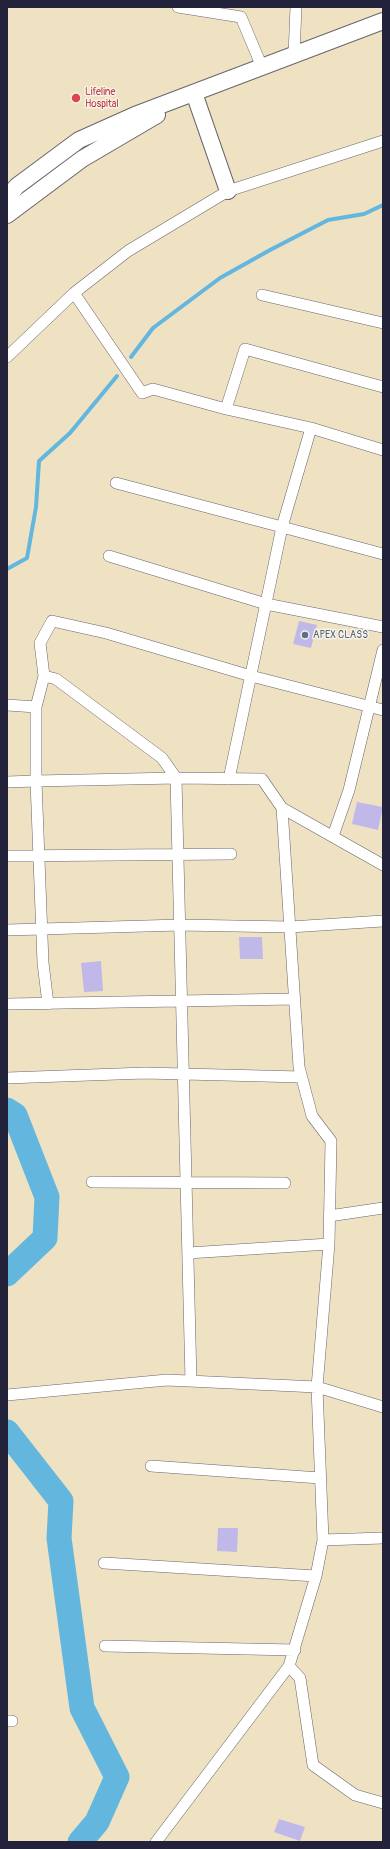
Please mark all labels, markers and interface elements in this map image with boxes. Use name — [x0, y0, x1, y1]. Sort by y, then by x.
place label: Lifeline Hospital — [85, 86, 119, 110]
marker: Lifeline Hospital — [70, 92, 82, 104]
place label: APEX CLASS — [313, 629, 368, 641]
marker: APEX CLASS — [300, 630, 310, 640]

